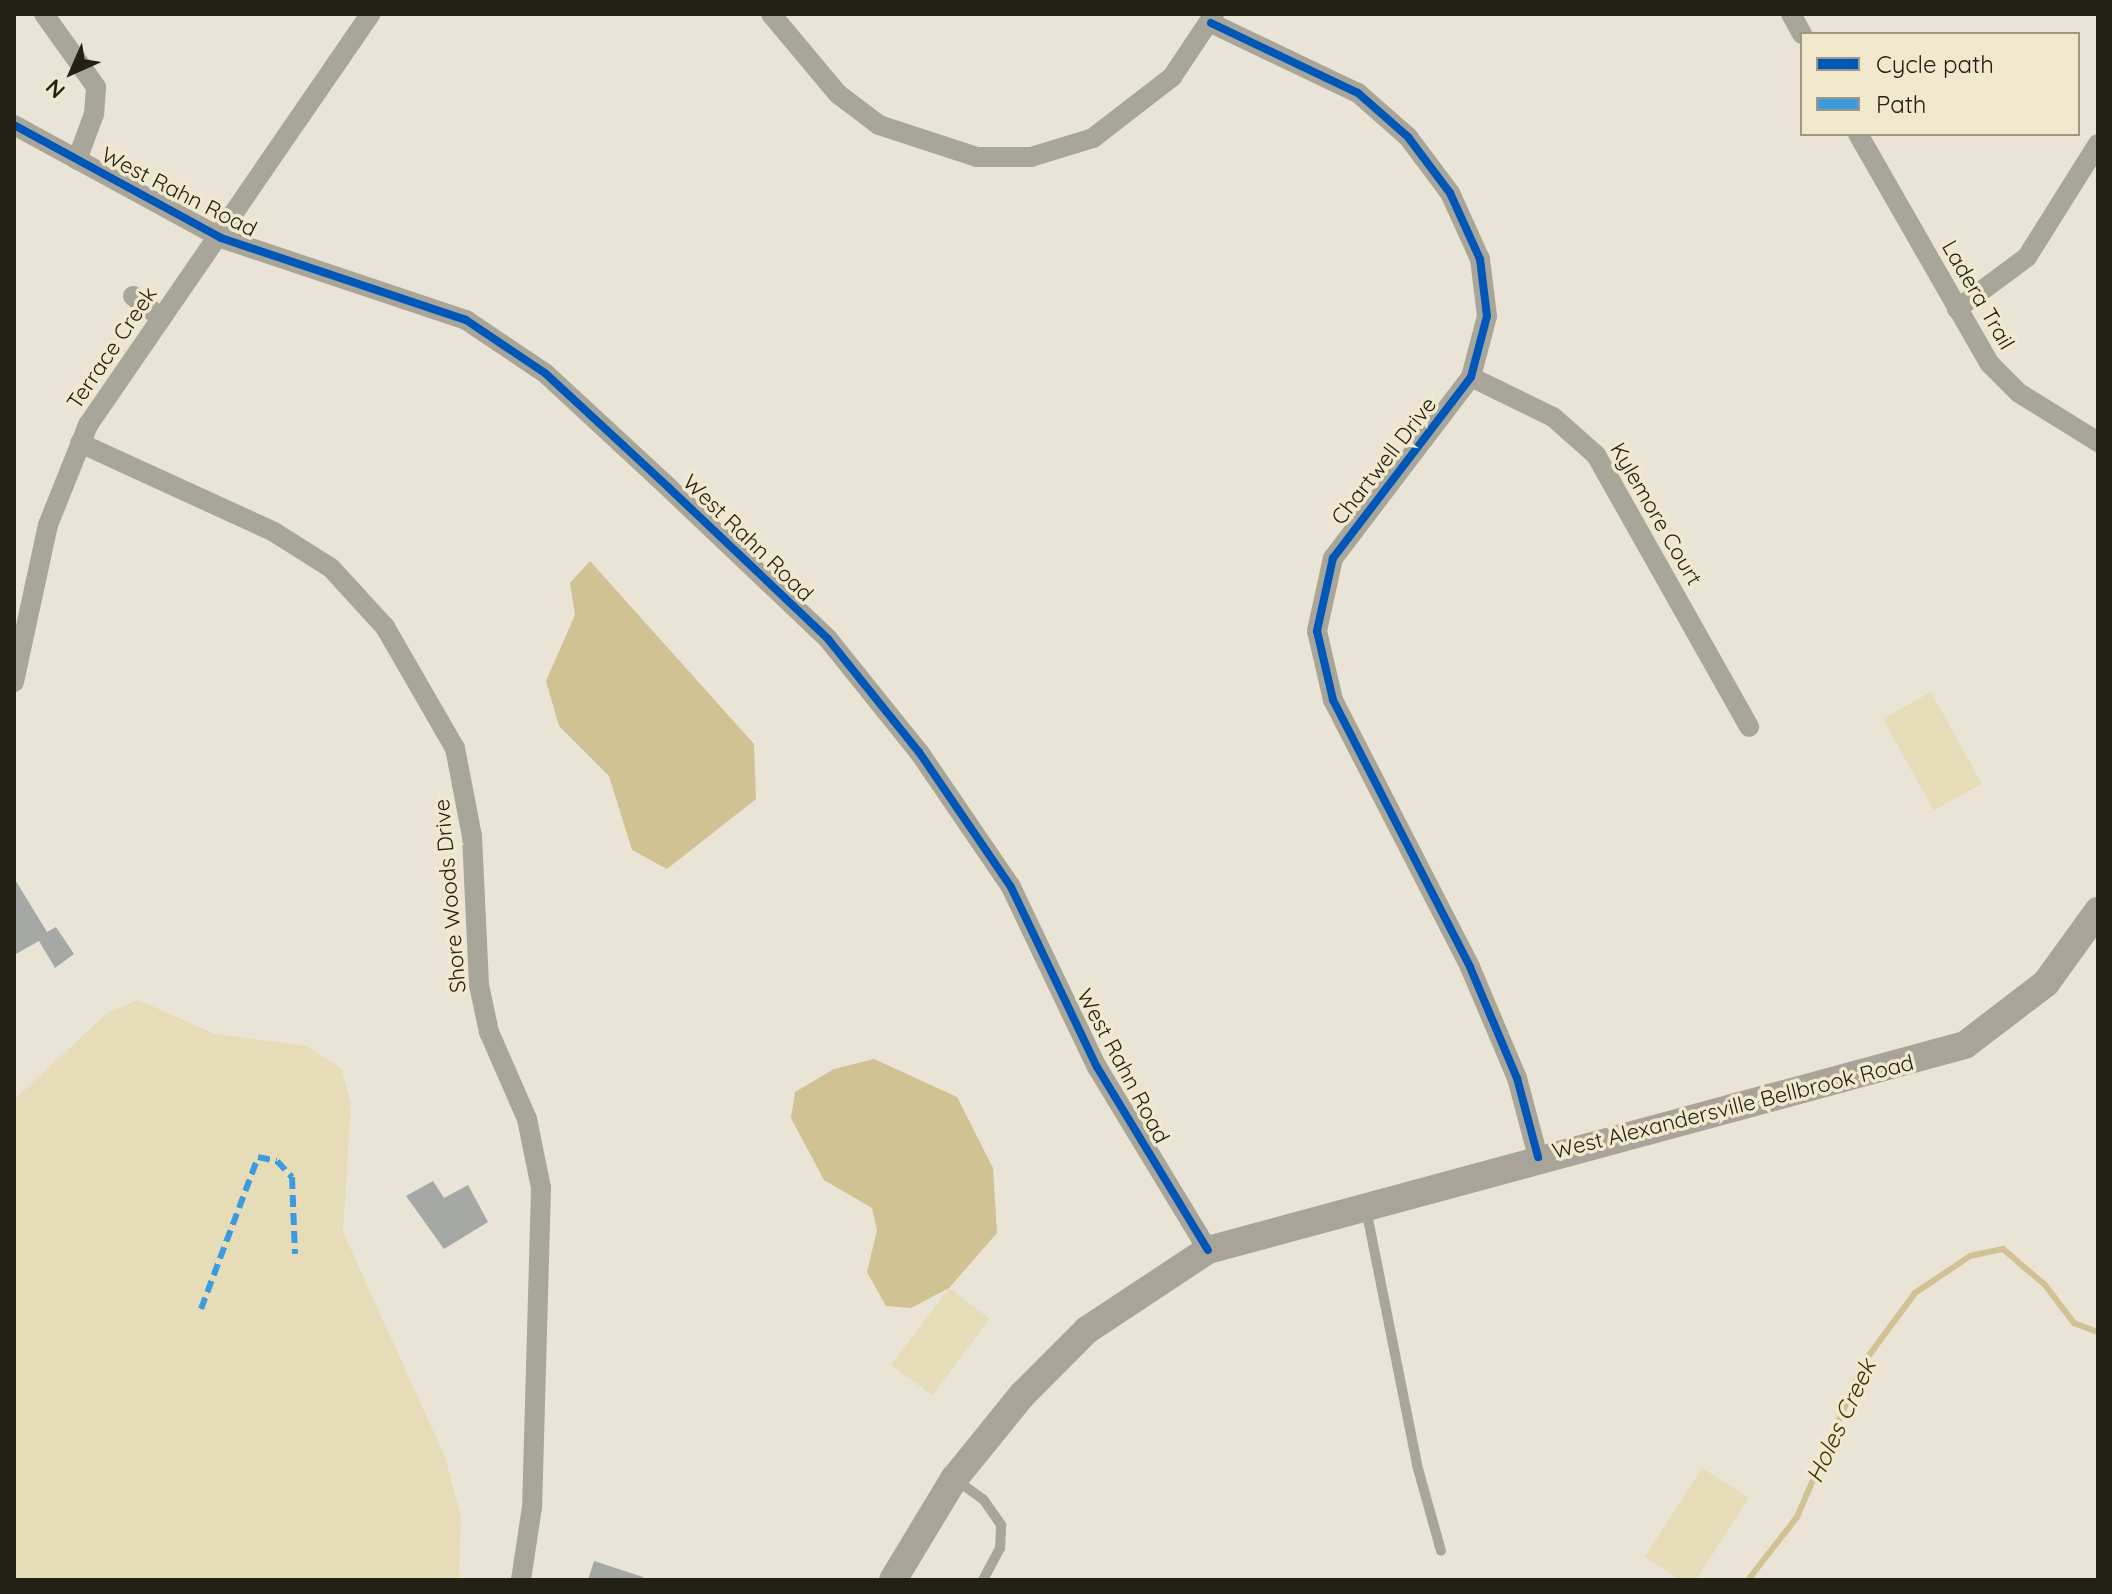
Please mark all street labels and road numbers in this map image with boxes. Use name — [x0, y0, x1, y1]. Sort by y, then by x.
street label: West Rahn Road — [97, 141, 261, 243]
street label: Ladera Trail — [1936, 236, 2020, 354]
street label: Terrace Creek — [61, 282, 163, 414]
street label: Chartwell Drive — [1326, 392, 1442, 530]
street label: Kylemore Court — [1605, 438, 1707, 590]
street label: West Rahn Road — [677, 469, 819, 607]
street label: Shore Woods Drive — [428, 798, 472, 994]
street label: West Rahn Road — [1071, 984, 1175, 1148]
street label: West Alexandersville Bellbrook Road — [1550, 1049, 1916, 1165]

